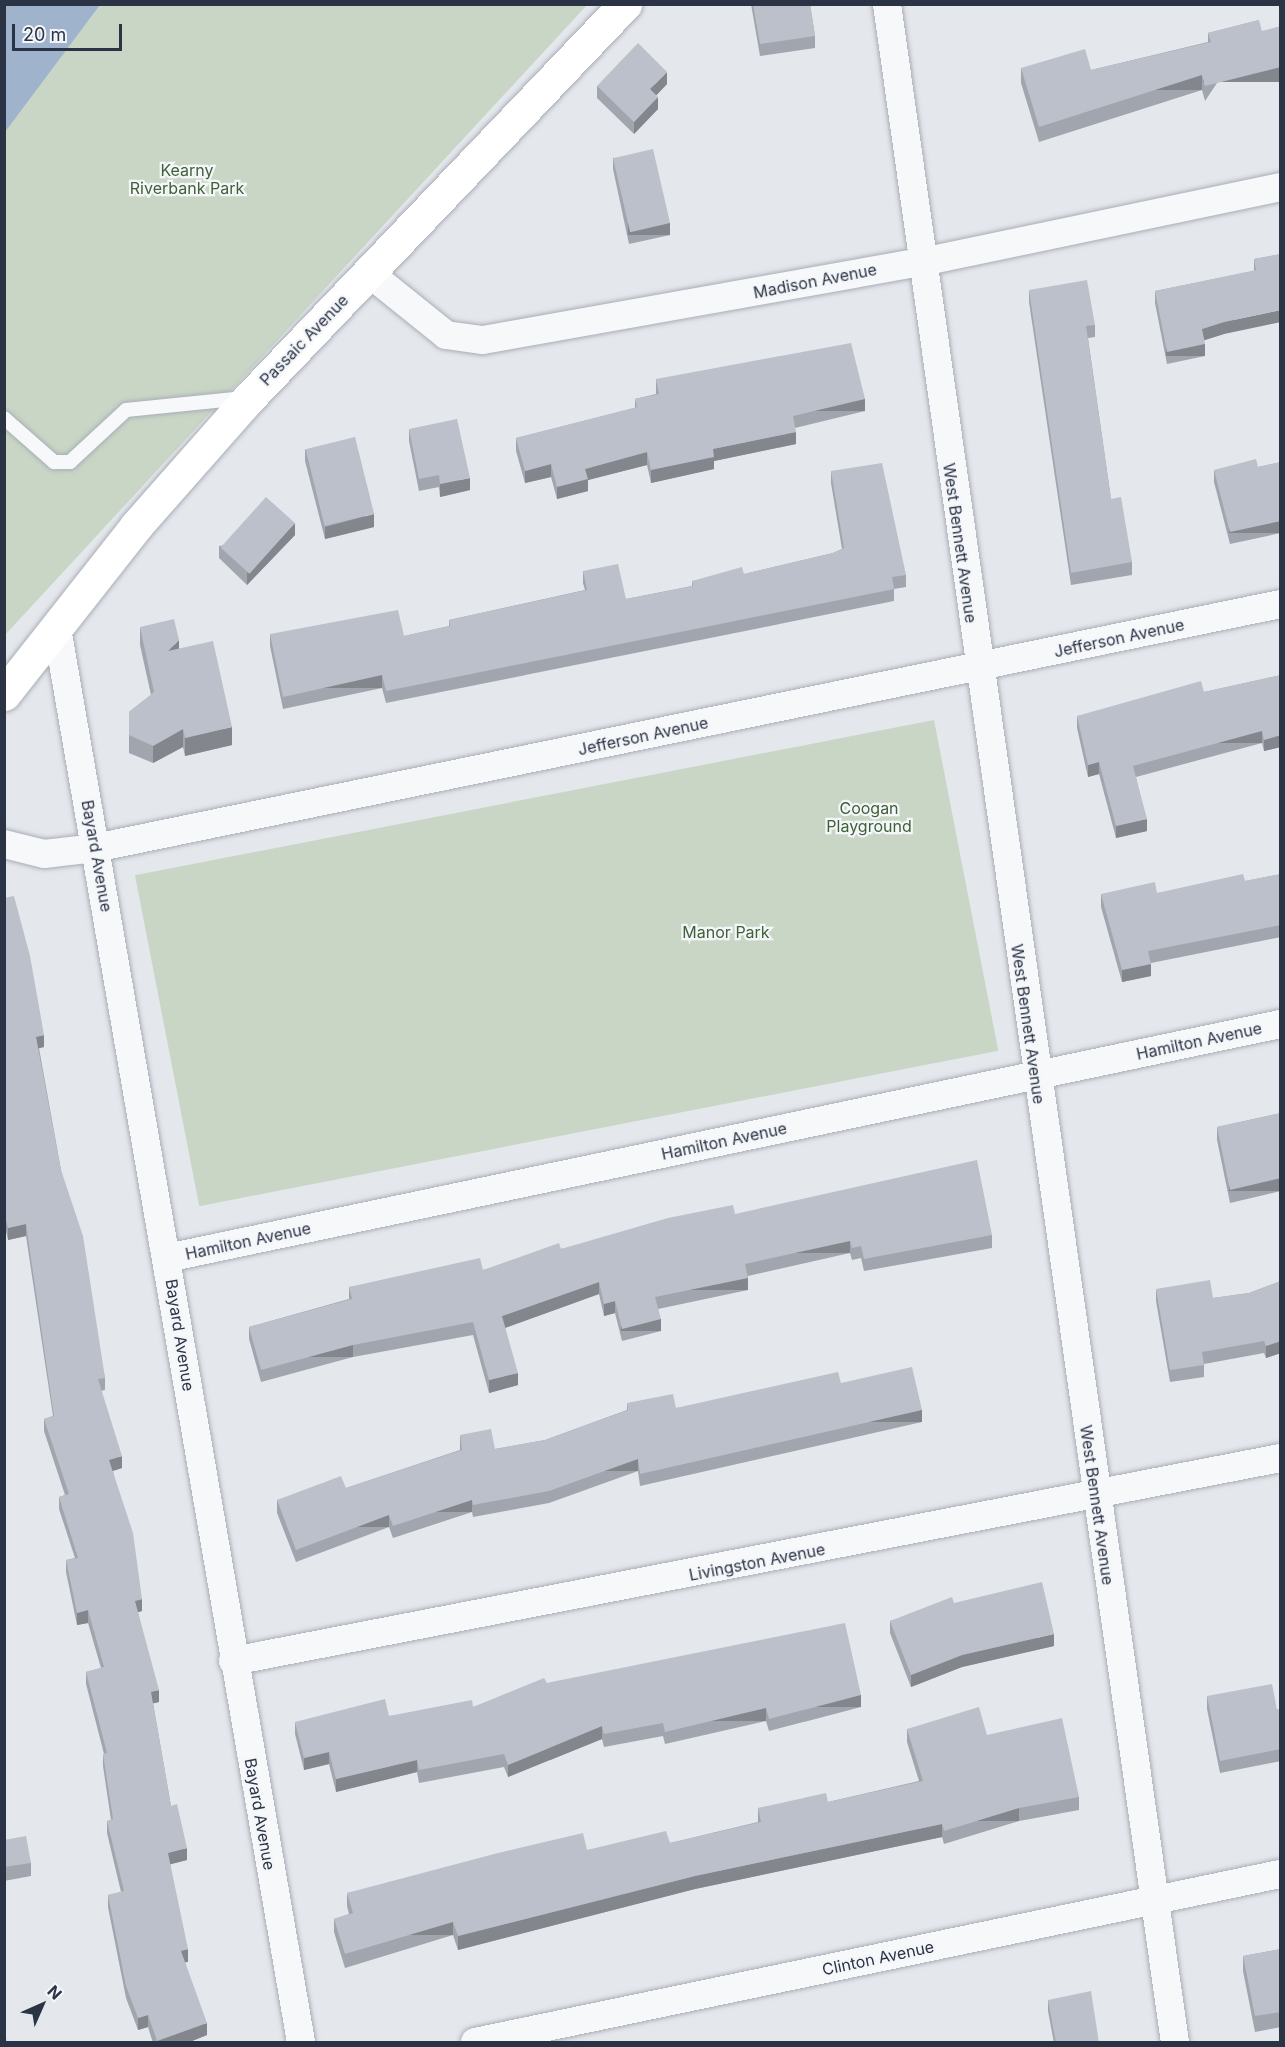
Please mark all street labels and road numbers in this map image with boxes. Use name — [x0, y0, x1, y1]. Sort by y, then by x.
street label: Madison Avenue — [752, 260, 878, 302]
street label: Passaic Avenue — [256, 291, 352, 389]
street label: West Bennett Avenue — [939, 462, 981, 624]
street label: Jefferson Avenue — [1052, 615, 1186, 661]
street label: Jefferson Avenue — [576, 713, 710, 759]
street label: Bayard Avenue — [78, 799, 116, 913]
street label: West Bennett Avenue — [1007, 943, 1049, 1105]
street label: Hamilton Avenue — [1135, 1018, 1263, 1064]
street label: Hamilton Avenue — [660, 1118, 788, 1164]
street label: Hamilton Avenue — [184, 1218, 312, 1264]
street label: Bayard Avenue — [162, 1278, 198, 1392]
street label: West Bennett Avenue — [1076, 1424, 1118, 1586]
street label: Livingston Avenue — [687, 1539, 827, 1585]
street label: Bayard Avenue — [241, 1757, 279, 1871]
street label: Clinton Avenue — [820, 1937, 936, 1979]

